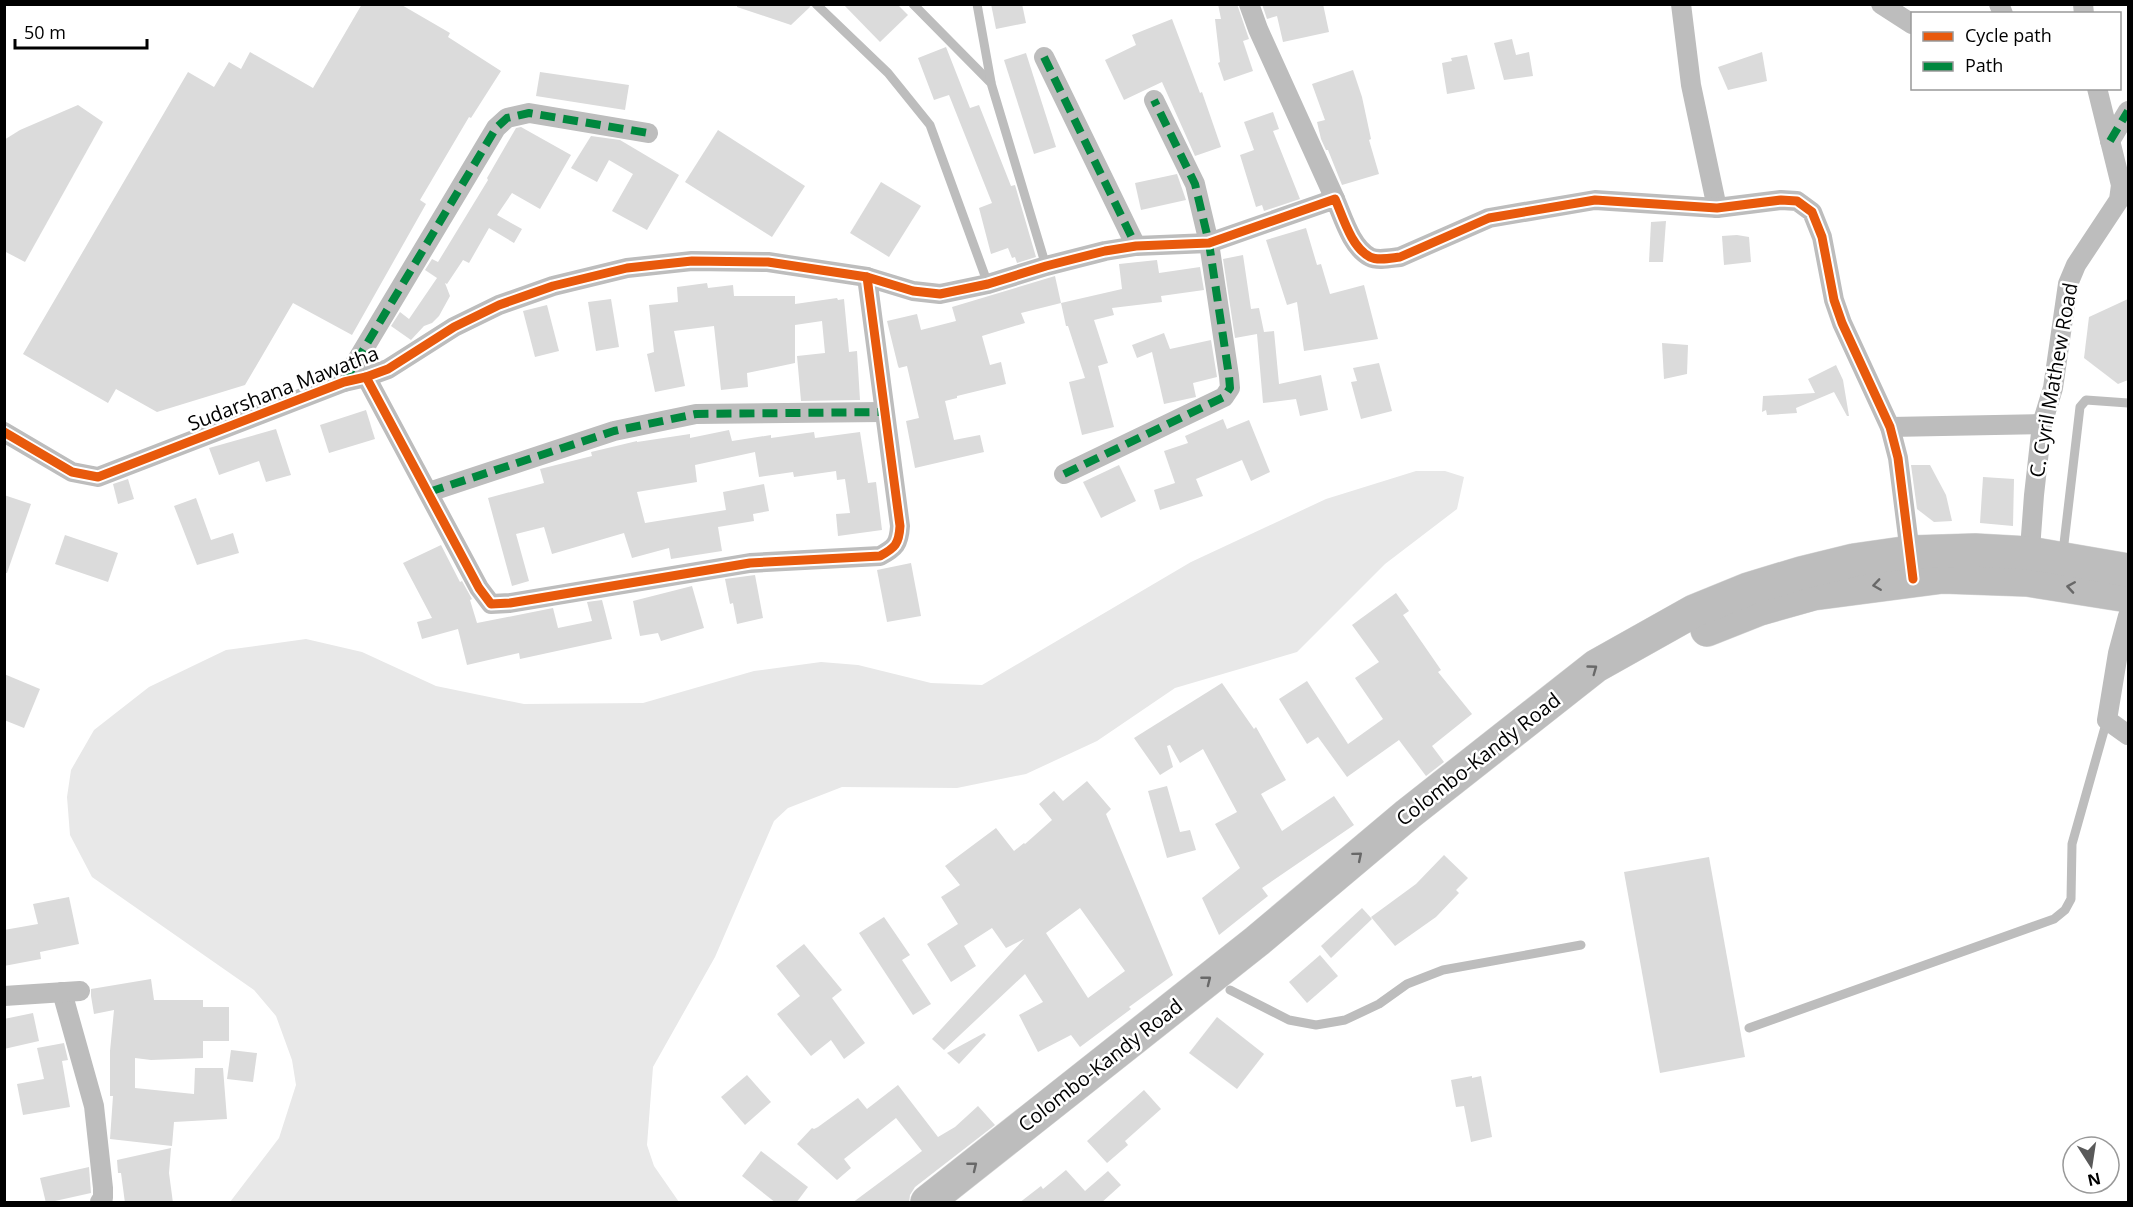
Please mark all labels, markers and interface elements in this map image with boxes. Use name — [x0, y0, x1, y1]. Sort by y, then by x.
scale bar — [15, 12, 147, 50]
legend — [1911, 12, 2121, 90]
text: 50 m — [24, 20, 66, 44]
text: Cycle path — [1965, 23, 2052, 47]
text: Path — [1965, 53, 2003, 77]
street label: C. Cyril Mathew Road — [2023, 281, 2083, 479]
street label: Sudarshana Mawatha — [184, 339, 382, 437]
one-way arrow — [1872, 578, 1881, 590]
one-way arrow — [2066, 581, 2075, 593]
one-way arrow — [1586, 665, 1597, 676]
street label: Colombo-Kandy Road — [1390, 686, 1566, 832]
one-way arrow — [1351, 853, 1362, 864]
one-way arrow — [1201, 976, 1212, 987]
street label: Colombo-Kandy Road — [1012, 992, 1188, 1138]
north arrow — [2061, 1135, 2121, 1195]
one-way arrow — [966, 1163, 977, 1174]
text: N — [2085, 1168, 2103, 1192]

